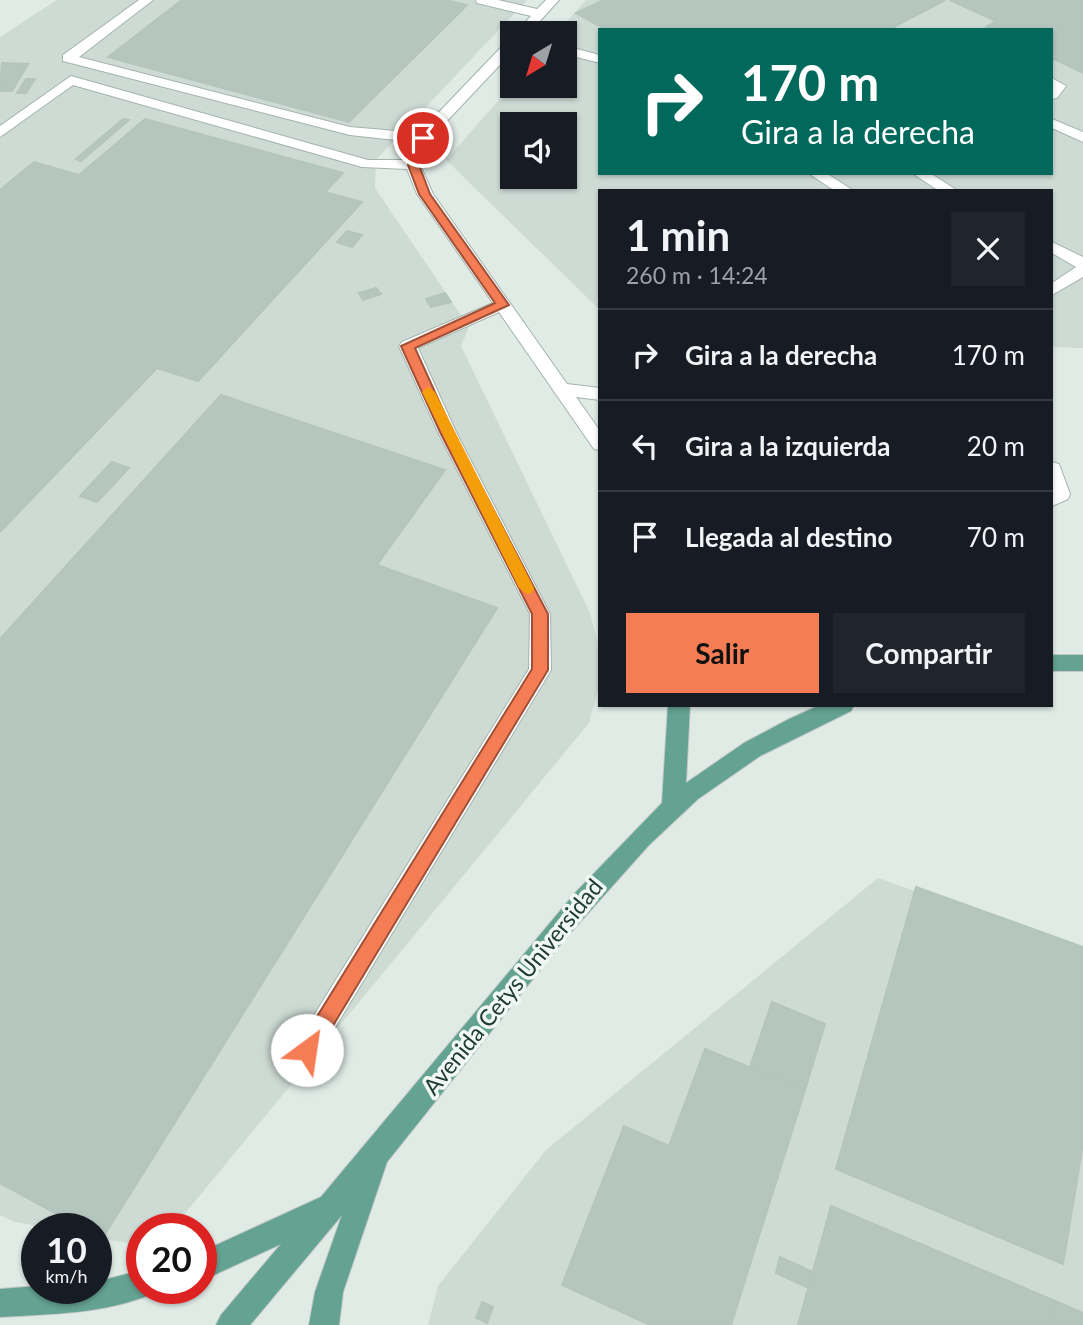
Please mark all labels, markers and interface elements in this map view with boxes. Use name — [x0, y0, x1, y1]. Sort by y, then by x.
north arrow — [500, 21, 578, 98]
map controls — [500, 21, 577, 189]
text: 170 m — [741, 53, 879, 111]
icon: right — [626, 56, 717, 147]
pin — [393, 108, 453, 168]
button: sound — [500, 112, 577, 189]
text: Gira a la derecha — [741, 112, 975, 151]
icon: arrive — [404, 119, 442, 157]
text: 1 min — [626, 210, 730, 260]
button: close — [951, 212, 1025, 286]
text: 260 m · 14:24 — [626, 261, 768, 289]
icon: right — [626, 336, 664, 374]
text: Gira a la derecha — [685, 339, 877, 371]
text: 170 m — [952, 339, 1025, 371]
icon: left — [626, 427, 664, 465]
text: Gira a la izquierda — [685, 430, 891, 462]
text: 20 m — [967, 430, 1025, 462]
icon: arrive — [626, 518, 664, 556]
text: Llegada al destino — [685, 521, 892, 553]
text: 70 m — [967, 521, 1025, 553]
button: Salir — [626, 613, 819, 693]
button: Compartir — [833, 613, 1025, 693]
street label: Avenida Cetys Universidad — [417, 873, 608, 1100]
position arrow — [270, 1013, 344, 1087]
speed limit sign: 20 — [126, 1213, 217, 1304]
text: 10 — [46, 1228, 87, 1270]
text: km/h — [45, 1265, 88, 1287]

